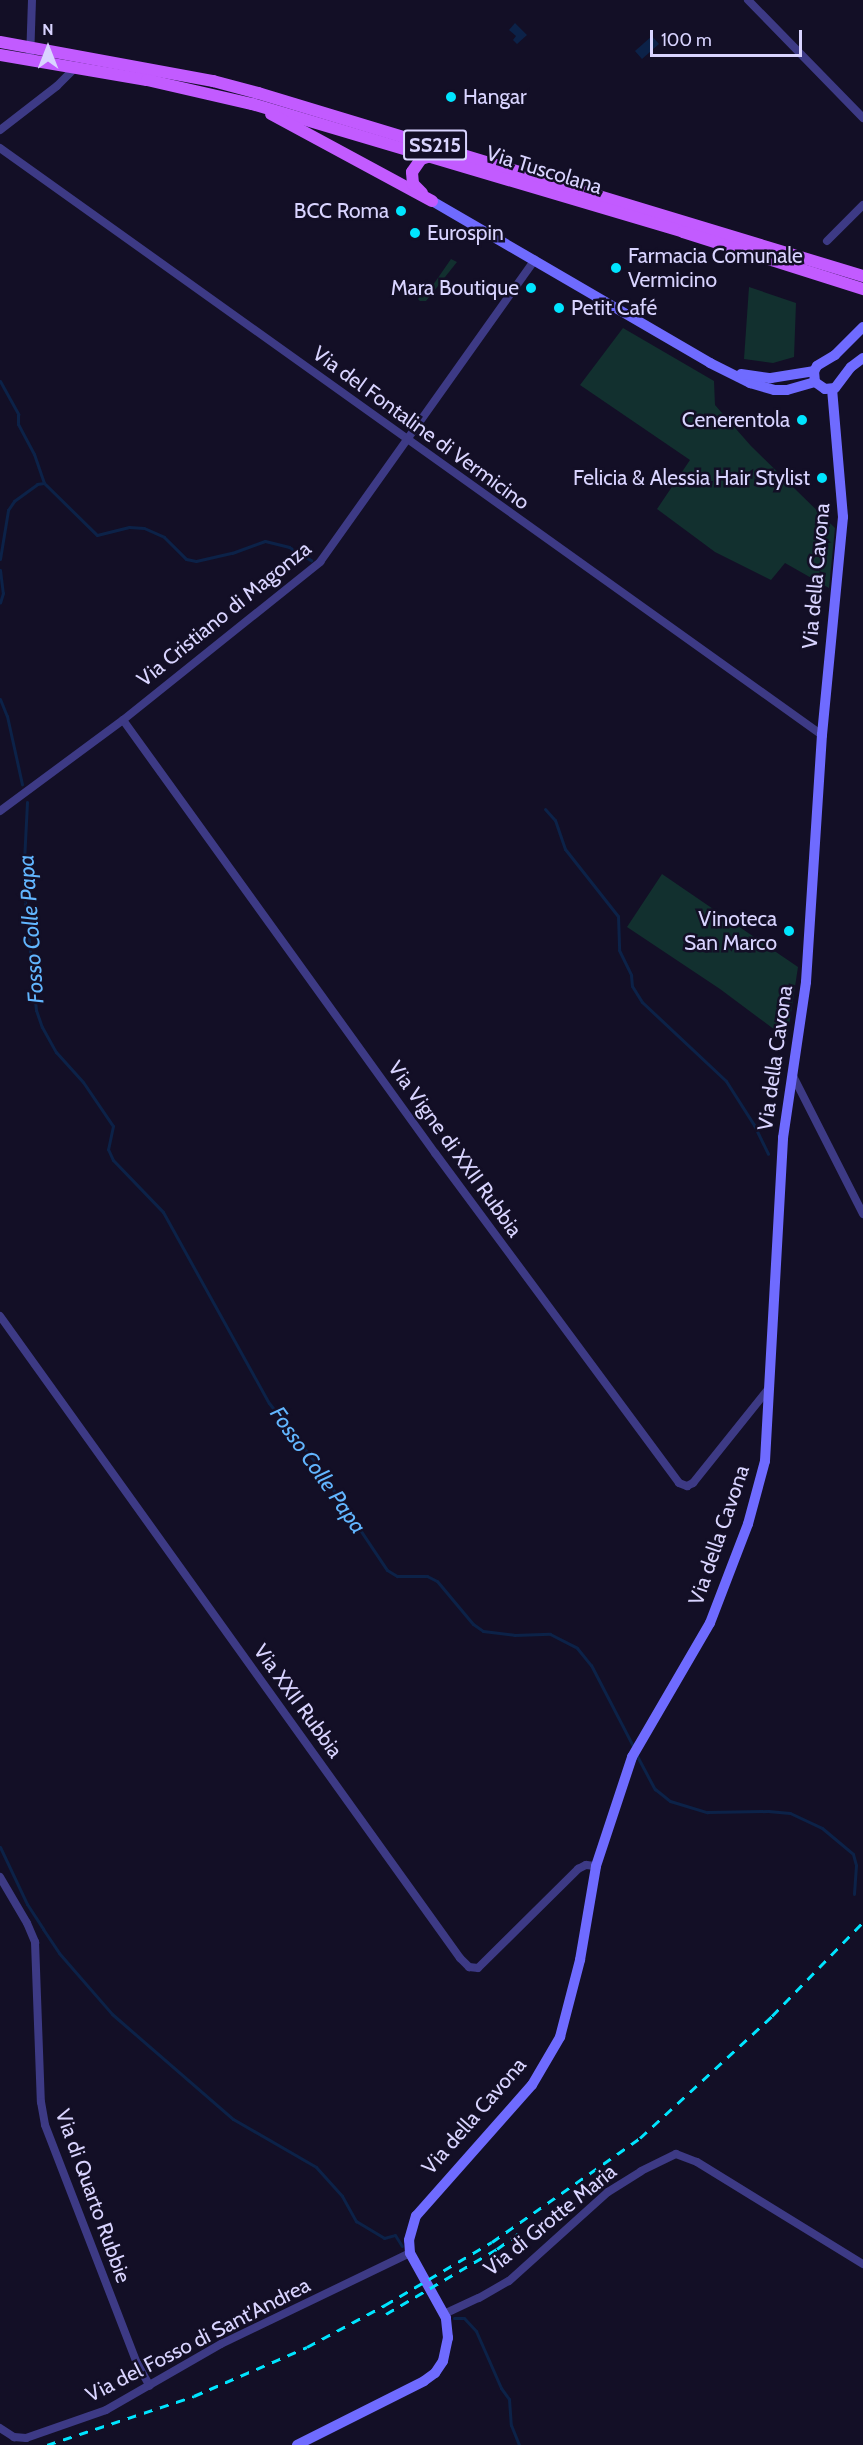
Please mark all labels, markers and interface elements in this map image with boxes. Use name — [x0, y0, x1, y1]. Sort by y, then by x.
north arrow — [18, 18, 78, 78]
scale bar — [653, 18, 804, 56]
text: N — [42, 20, 54, 39]
text: 100 m — [661, 29, 712, 51]
place label: Hangar — [463, 84, 527, 110]
marker: Hangar — [444, 90, 458, 104]
road number: SS215 — [402, 128, 468, 162]
street label: Via Tuscolana — [483, 140, 605, 200]
place label: BCC Roma — [294, 198, 389, 224]
marker: BCC Roma — [394, 204, 408, 218]
place label: Eurospin — [427, 220, 504, 246]
marker: Eurospin — [408, 226, 422, 240]
place label: Farmacia Comunale Vermicino — [628, 243, 803, 293]
marker: Farmacia Comunale Vermicino — [609, 261, 623, 275]
place label: Mara Boutique — [391, 275, 519, 301]
marker: Mara Boutique — [524, 281, 538, 295]
place label: Petit Café — [571, 295, 657, 321]
marker: Petit Café — [552, 301, 566, 315]
street label: Via del Fontaline di Vermicino — [308, 341, 534, 515]
place label: Cenerentola — [682, 407, 790, 433]
marker: Cenerentola — [795, 413, 809, 427]
place label: Felicia & Alessia Hair Stylist — [573, 465, 810, 491]
marker: Felicia & Alessia Hair Stylist — [815, 471, 829, 485]
street label: Via della Cavona — [797, 502, 835, 650]
street label: Via Cristiano di Magonza — [132, 536, 316, 692]
water label: Fosso Colle Papa — [13, 854, 49, 1004]
place label: Vinoteca San Marco — [684, 906, 777, 956]
marker: Vinoteca San Marco — [782, 924, 796, 938]
street label: Via della Cavona — [752, 984, 798, 1132]
street label: Via Vigne di XXII Rubbia — [383, 1056, 527, 1242]
water label: Fosso Colle Papa — [264, 1401, 372, 1539]
street label: Via della Cavona — [683, 1462, 755, 1608]
street label: Via XXII Rubbia — [248, 1639, 348, 1763]
street label: Via della Cavona — [417, 2053, 531, 2179]
street label: Via di Quarto Rubbie — [50, 2106, 136, 2286]
street label: Via di Grotte Maria — [479, 2159, 621, 2281]
street label: Via del Fosso di Sant'Andrea — [82, 2272, 314, 2408]

